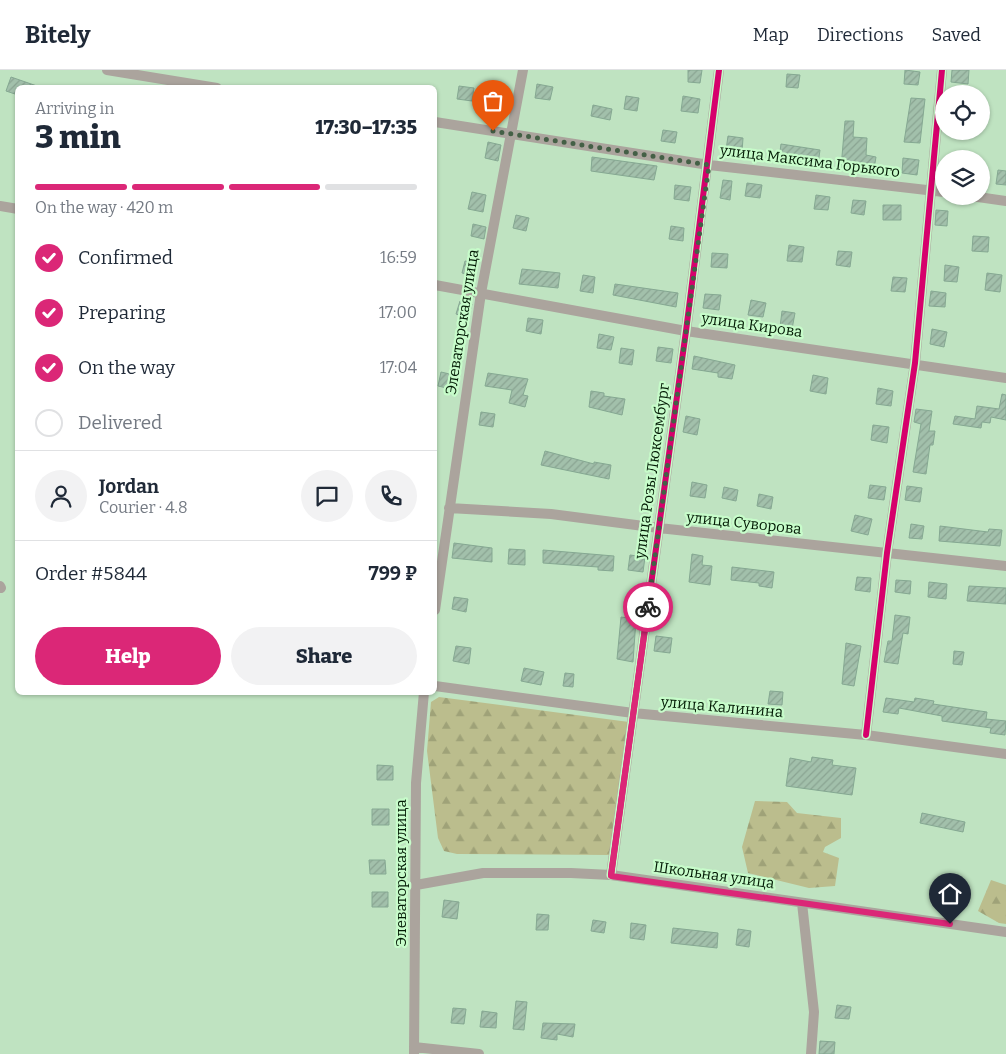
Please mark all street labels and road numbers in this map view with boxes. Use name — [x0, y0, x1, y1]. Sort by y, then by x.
street label: улица Максима Горького — [718, 141, 901, 181]
street label: Элеваторская улица — [442, 248, 482, 396]
street label: улица Кирова — [699, 309, 804, 341]
street label: улица Розы Люксембург — [631, 382, 673, 561]
street label: улица Суворова — [684, 508, 803, 538]
street label: улица Калинина — [659, 693, 784, 721]
street label: Элеваторская улица — [392, 799, 410, 947]
street label: Школьная улица — [652, 858, 776, 892]

